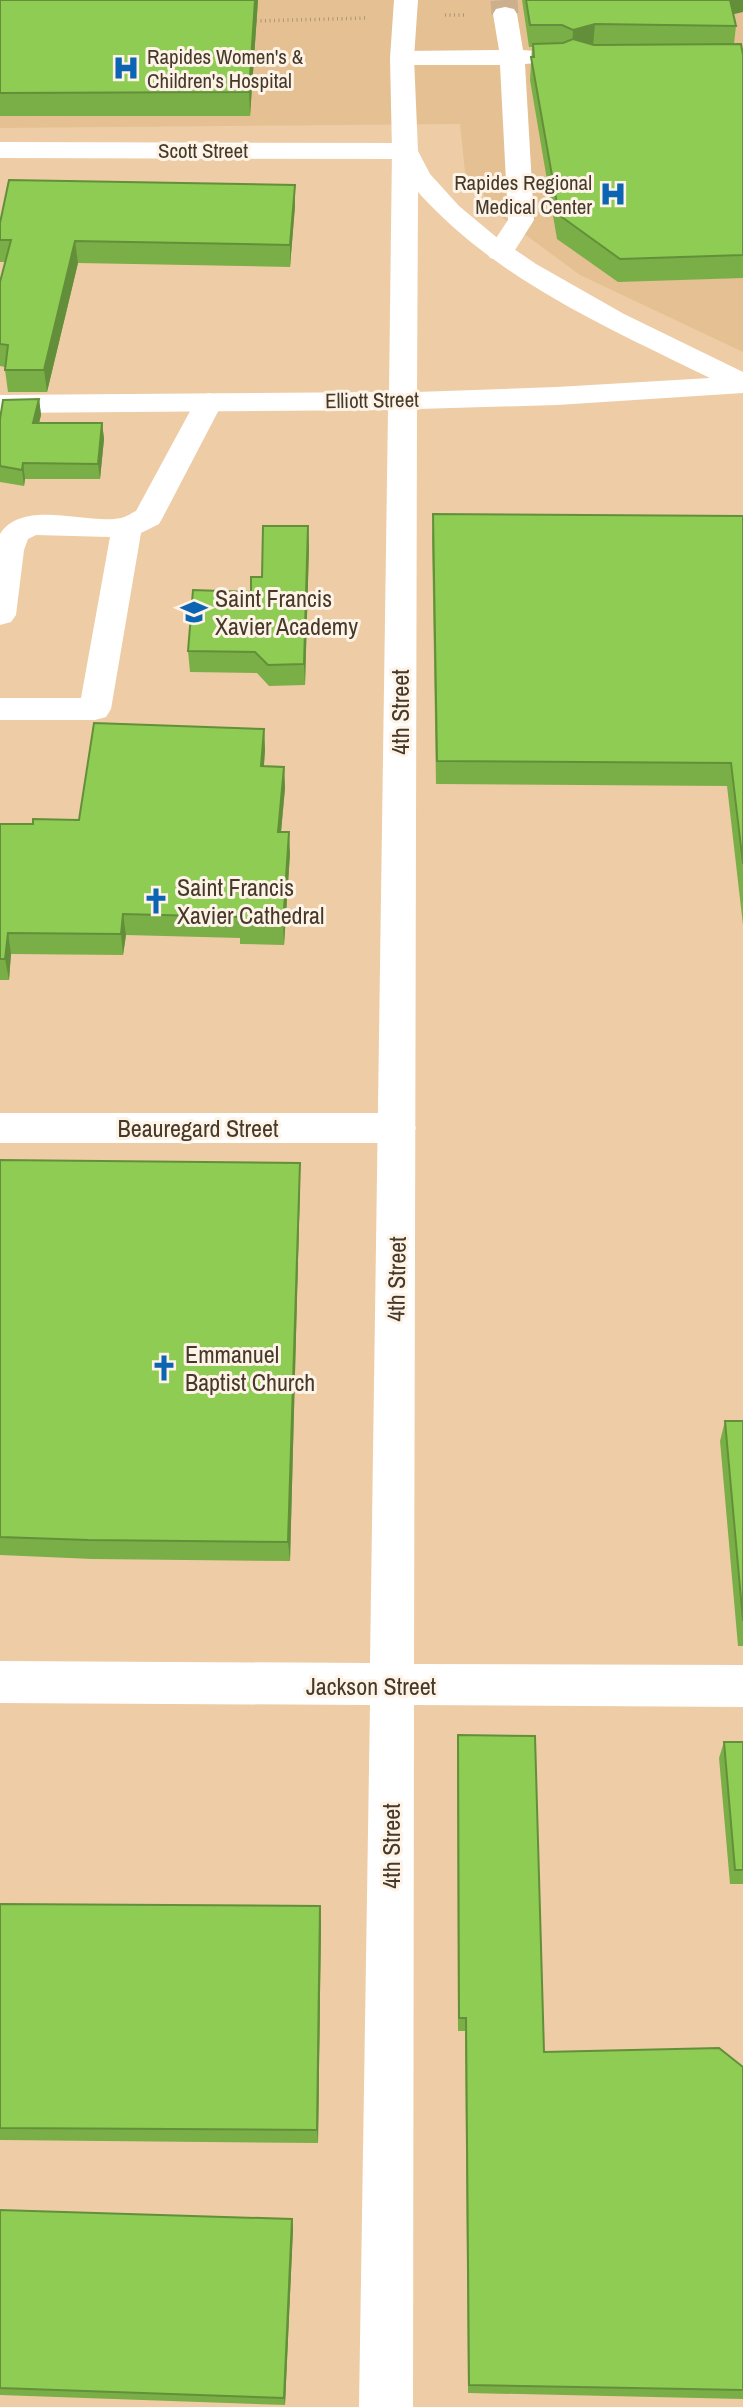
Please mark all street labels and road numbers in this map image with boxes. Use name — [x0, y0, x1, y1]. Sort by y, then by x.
street label: Scott Street — [158, 136, 248, 165]
street label: Elliott Street — [325, 385, 419, 415]
street label: 4th Street — [384, 669, 416, 755]
street label: Beauregard Street — [118, 1112, 279, 1144]
street label: 4th Street — [379, 1236, 413, 1322]
street label: Jackson Street — [306, 1670, 437, 1702]
street label: 4th Street — [375, 1803, 407, 1889]

